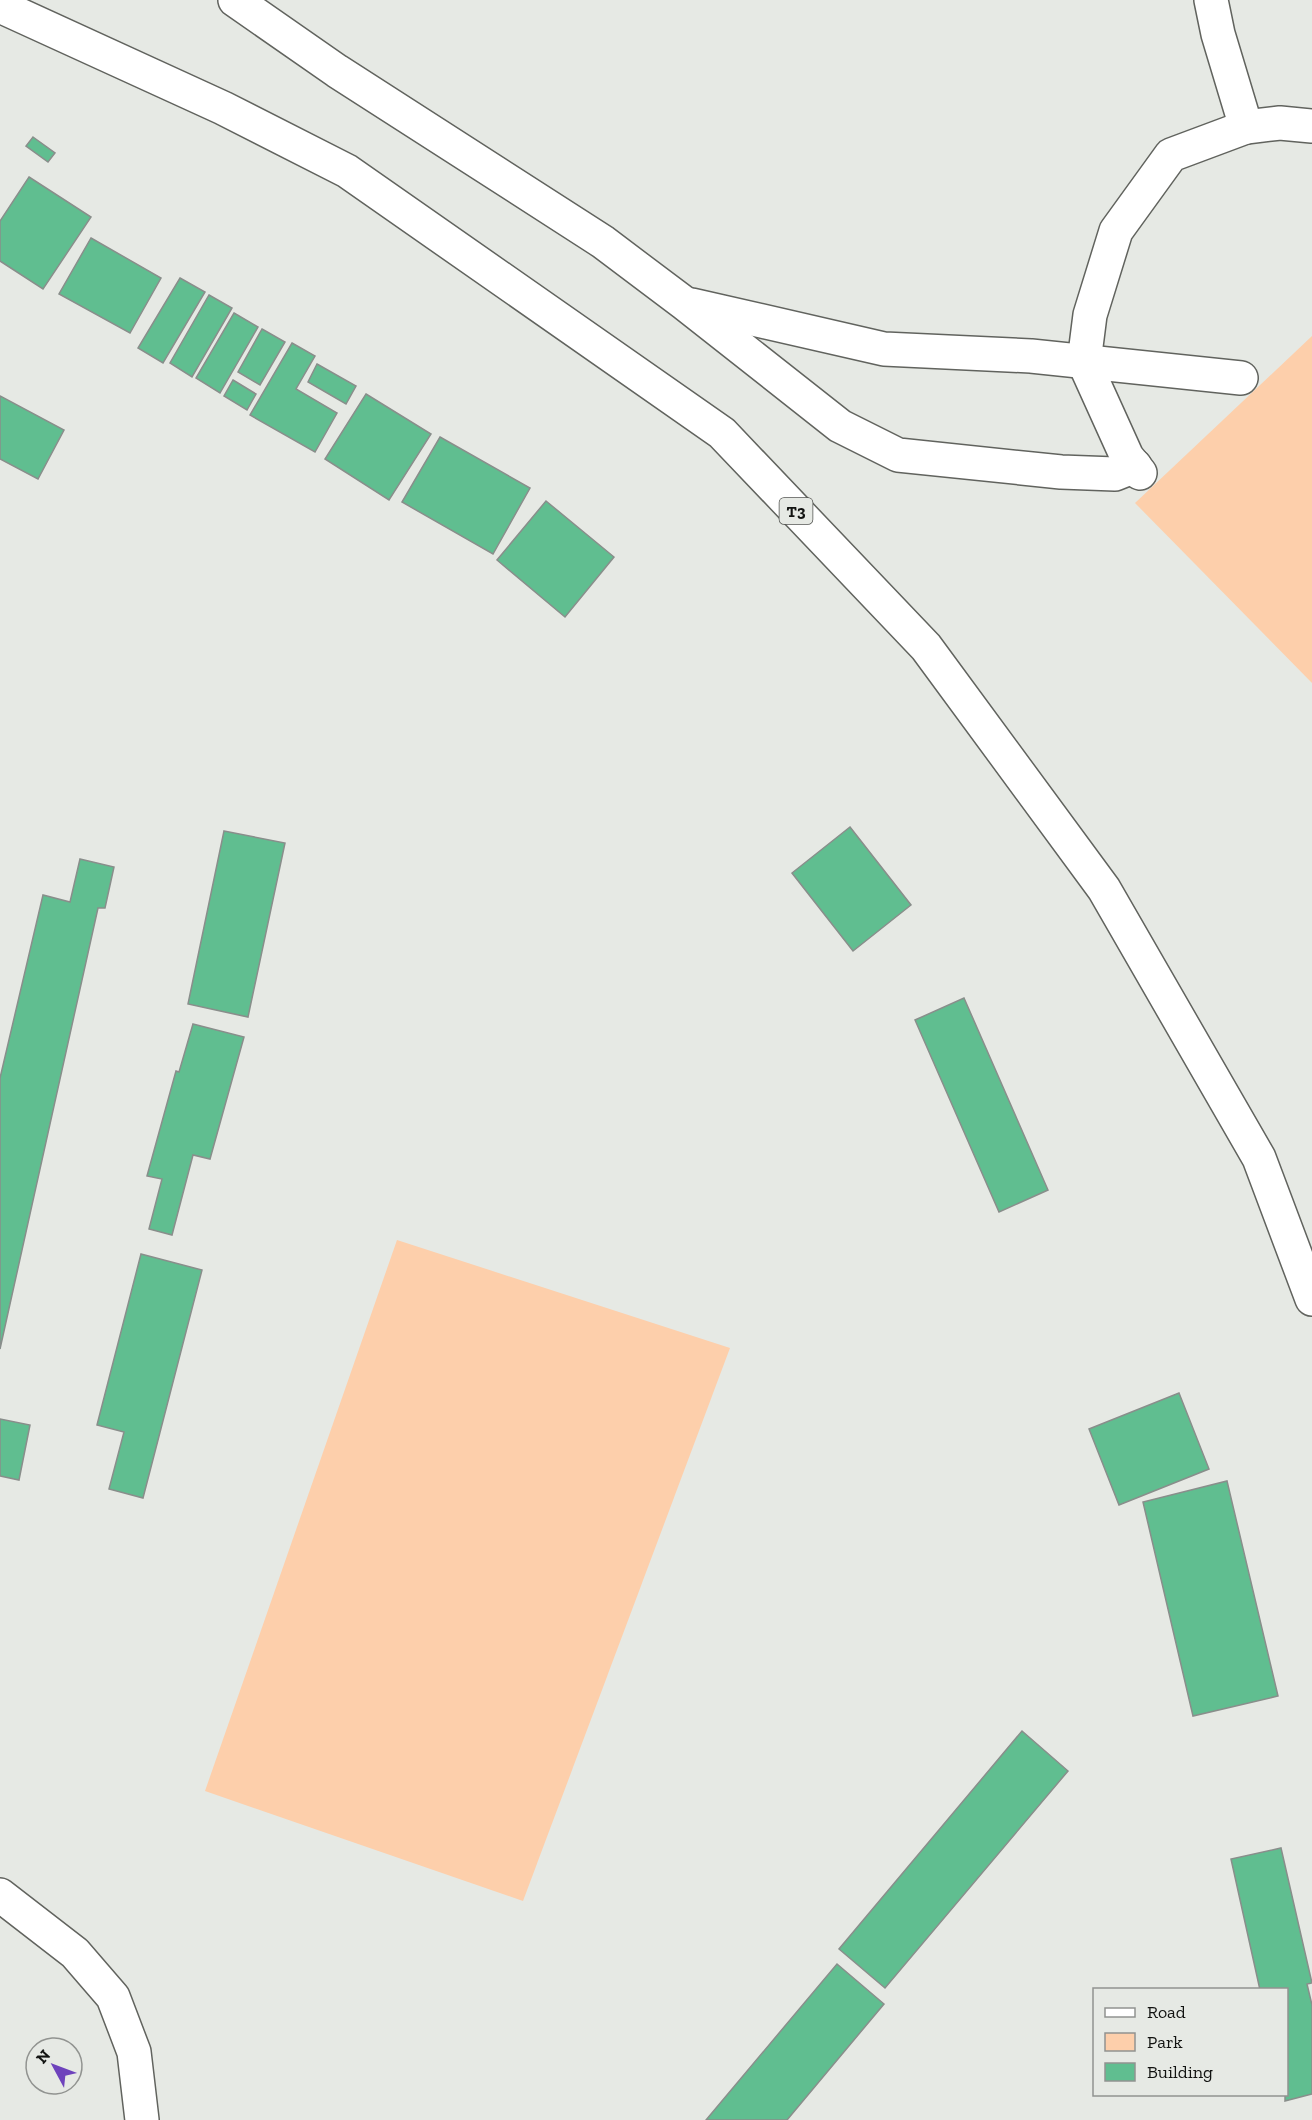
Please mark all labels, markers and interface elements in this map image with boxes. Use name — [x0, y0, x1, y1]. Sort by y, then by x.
road number: T3 — [780, 498, 812, 524]
legend — [1093, 1988, 1288, 2096]
text: Road — [1147, 2001, 1186, 2023]
text: Park — [1147, 2031, 1183, 2053]
north arrow — [24, 2036, 84, 2096]
text: N — [32, 2046, 54, 2067]
text: Building — [1147, 2061, 1213, 2083]

